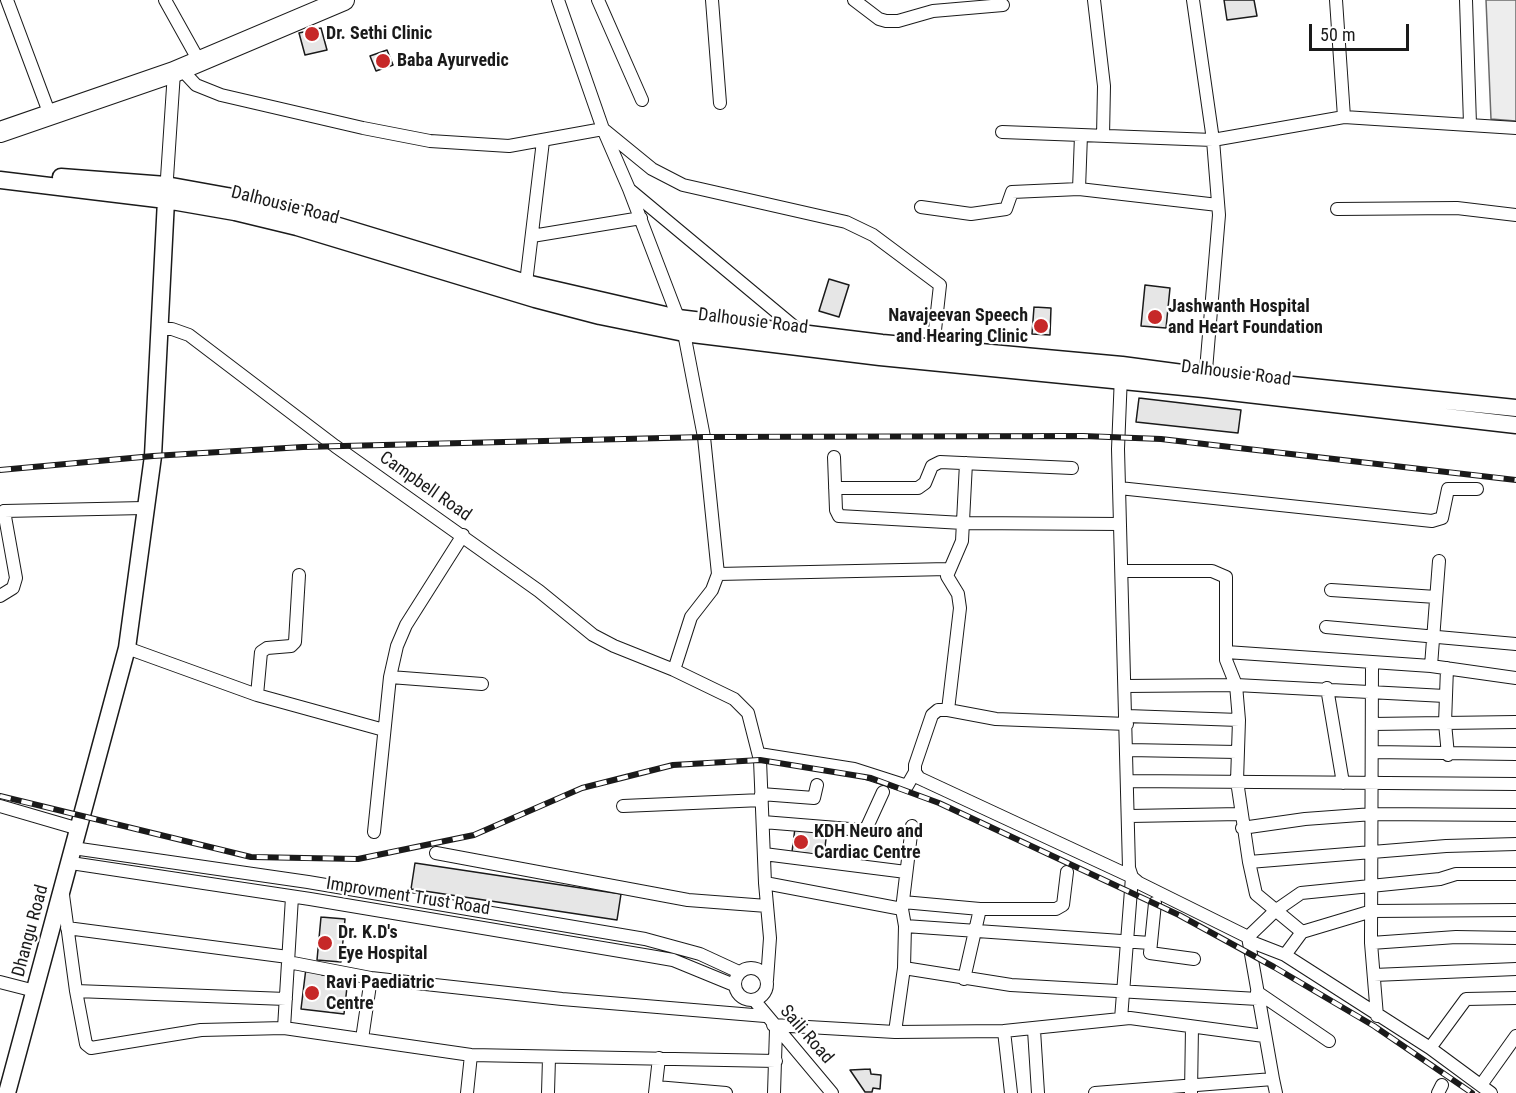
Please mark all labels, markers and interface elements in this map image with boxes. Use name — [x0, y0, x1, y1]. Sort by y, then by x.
scale bar — [1312, 12, 1412, 50]
place label: Dr. Sethi Clinic — [326, 23, 432, 45]
text: 50 m — [1320, 24, 1355, 45]
marker: Dr. Sethi Clinic — [303, 25, 321, 43]
place label: Baba Ayurvedic — [397, 50, 509, 72]
marker: Baba Ayurvedic — [374, 52, 392, 70]
street label: Dalhousie Road — [229, 182, 341, 230]
place label: Jashwanth Hospital and Heart Foundation — [1168, 296, 1323, 338]
street label: Dalhousie Road — [697, 305, 809, 339]
place label: Navajeevan Speech and Hearing Clinic — [888, 305, 1028, 348]
marker: Jashwanth Hospital and Heart Foundation — [1146, 308, 1164, 326]
marker: Navajeevan Speech and Hearing Clinic — [1032, 317, 1050, 335]
street label: Dalhousie Road — [1180, 357, 1292, 391]
street label: Campbell Road — [375, 447, 475, 527]
place label: KDH Neuro and Cardiac Centre — [814, 821, 923, 864]
marker: KDH Neuro and Cardiac Centre — [792, 833, 810, 851]
street label: Improvment Trust Road — [324, 873, 492, 921]
street label: Dhangu Road — [8, 883, 54, 979]
place label: Dr. K.D's Eye Hospital — [338, 922, 427, 964]
marker: Dr. K.D's Eye Hospital — [316, 934, 334, 952]
place label: Ravi Paediatric Centre — [326, 972, 435, 1014]
marker: Ravi Paediatric Centre — [303, 984, 321, 1002]
street label: Saili Road — [775, 1001, 837, 1069]

